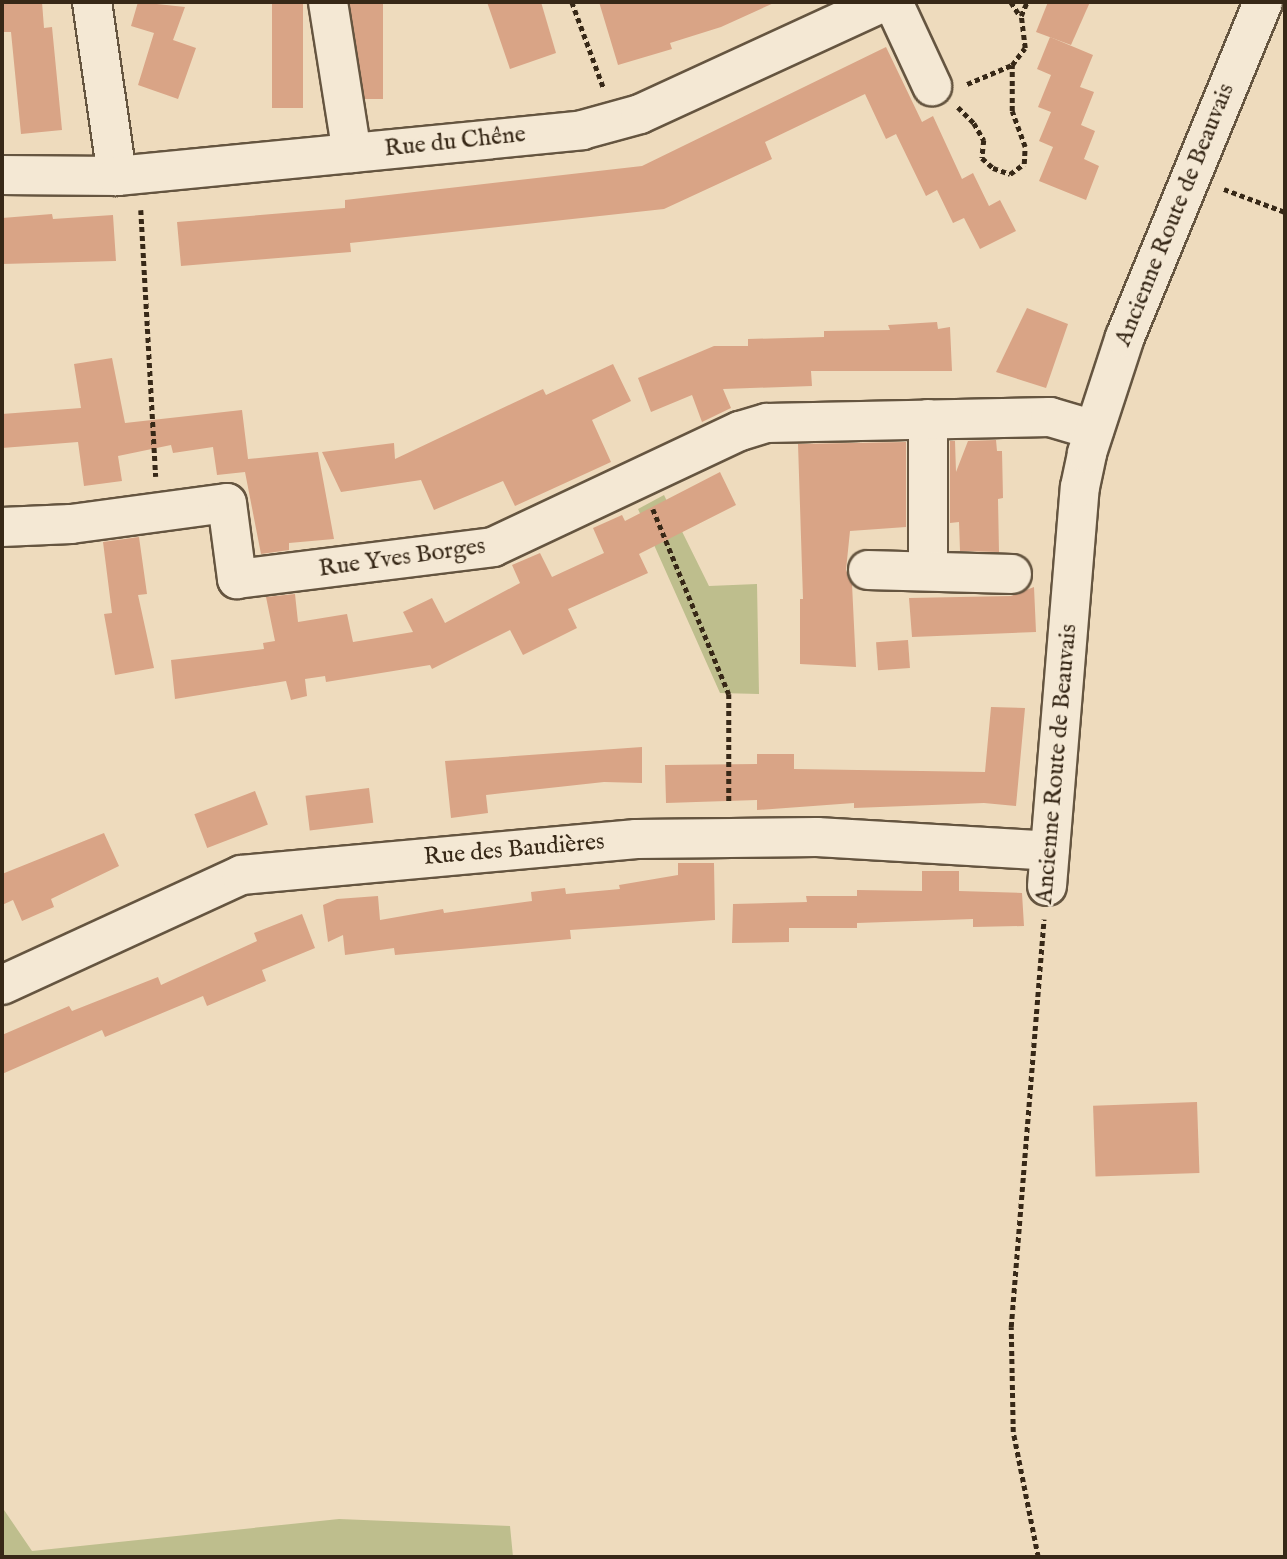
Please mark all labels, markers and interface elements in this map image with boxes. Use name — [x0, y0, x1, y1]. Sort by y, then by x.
street label: Ancienne Route de Beauvais — [1109, 79, 1241, 351]
street label: Rue du Chêne — [383, 120, 527, 164]
street label: Rue Yves Borges — [317, 532, 487, 584]
street label: Ancienne Route de Beauvais — [1030, 623, 1084, 905]
street label: Rue des Baudières — [422, 828, 606, 872]

